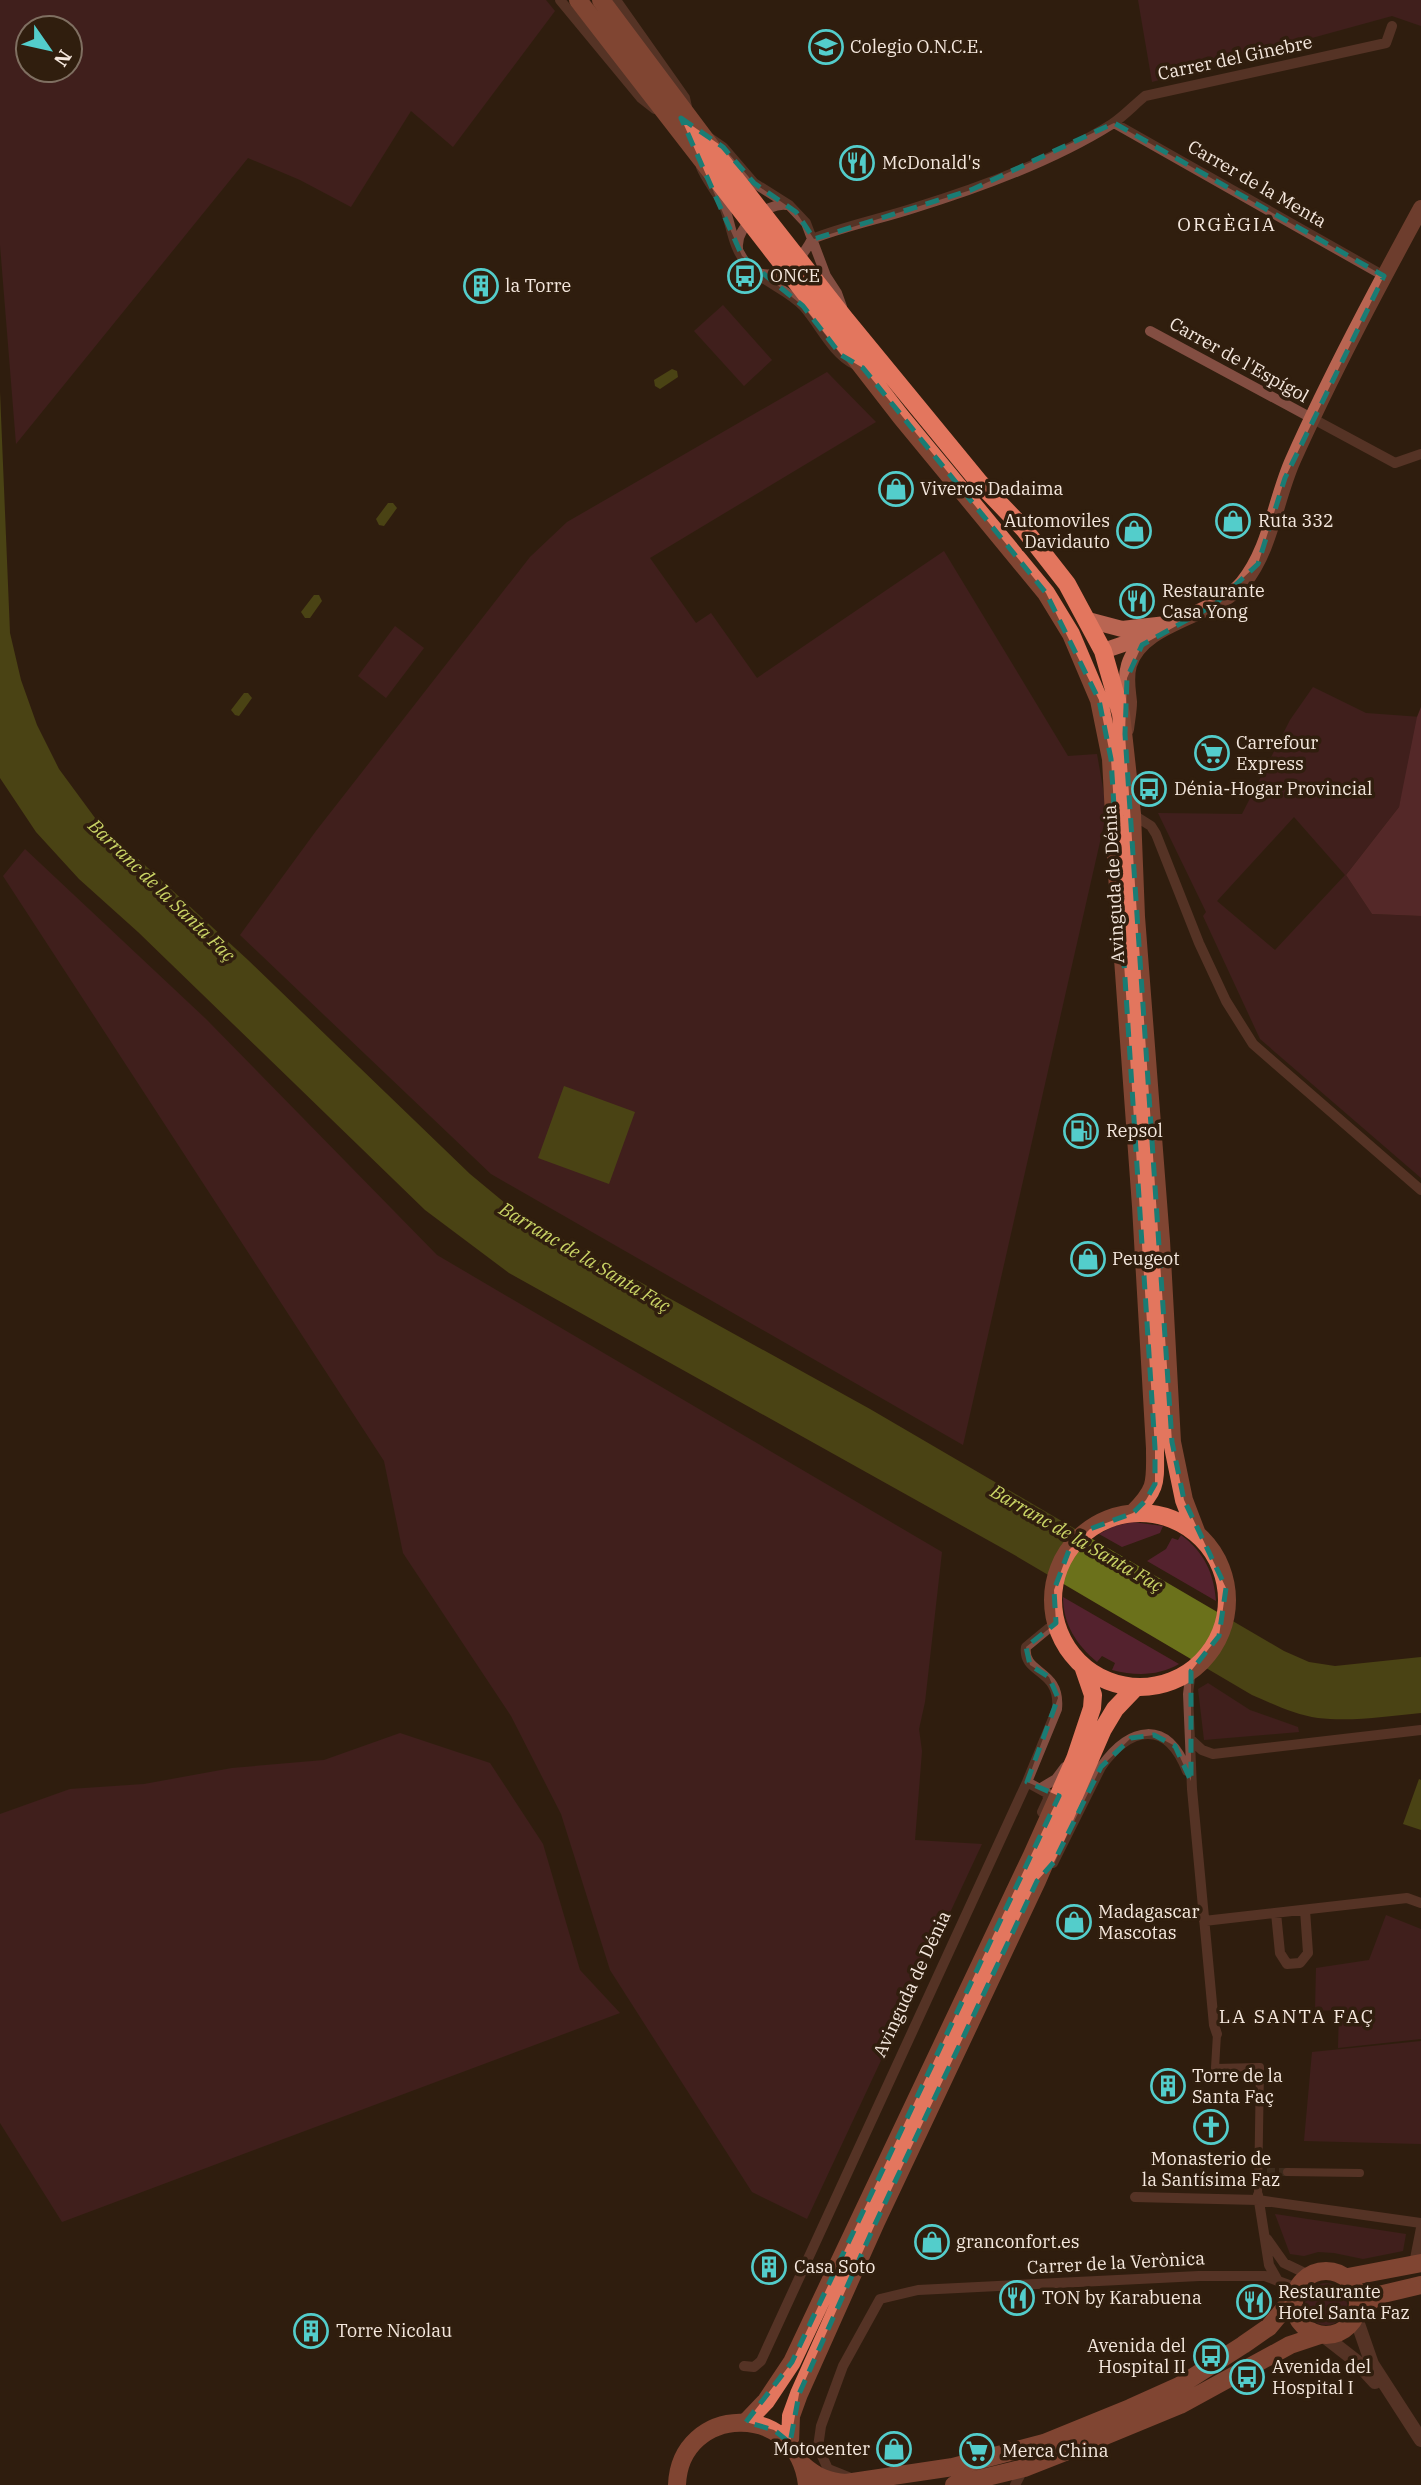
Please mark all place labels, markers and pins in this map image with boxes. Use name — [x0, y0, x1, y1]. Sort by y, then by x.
school or university icon: Colegio O.N.C.E. — [807, 28, 845, 66]
place label: Colegio O.N.C.E. — [850, 35, 983, 58]
restaurant icon: McDonald's — [838, 144, 876, 182]
place label: McDonald's — [882, 151, 981, 174]
bus stop icon: ONCE — [726, 257, 764, 295]
place label: ONCE — [770, 264, 820, 287]
building icon: la Torre — [462, 267, 500, 305]
place label: la Torre — [505, 274, 571, 297]
shop icon: Viveros Dadaima — [877, 470, 915, 508]
place label: Viveros Dadaima — [920, 477, 1064, 500]
shop icon: Ruta 332 — [1214, 502, 1252, 540]
place label: Automoviles Davidauto — [1004, 509, 1110, 553]
place label: Ruta 332 — [1258, 509, 1334, 532]
shop icon: Automoviles Davidauto — [1115, 512, 1153, 550]
place label: Restaurante Casa Yong — [1162, 579, 1265, 623]
restaurant icon: Restaurante Casa Yong — [1118, 582, 1156, 620]
place label: Carrefour Express — [1236, 731, 1318, 775]
supermarket icon: Carrefour Express — [1193, 734, 1231, 772]
bus stop icon: Dénia-Hogar Provincial — [1130, 770, 1168, 808]
place label: Dénia-Hogar Provincial — [1174, 777, 1372, 800]
fuel station icon: Repsol — [1062, 1112, 1100, 1150]
place label: Repsol — [1106, 1119, 1163, 1142]
shop icon: Peugeot — [1069, 1240, 1107, 1278]
place label: Peugeot — [1112, 1247, 1180, 1270]
place label: Madagascar Mascotas — [1098, 1900, 1200, 1944]
shop icon: Madagascar Mascotas — [1055, 1903, 1093, 1941]
place label: Torre de la Santa Faç — [1192, 2064, 1283, 2108]
building icon: Torre de la Santa Faç — [1149, 2067, 1187, 2105]
church icon: Monasterio de la Santísima Faz — [1192, 2108, 1230, 2146]
place label: Monasterio de la Santísima Faz — [1142, 2147, 1280, 2191]
shop icon: granconfort.es — [913, 2223, 951, 2261]
place label: granconfort.es — [956, 2230, 1079, 2253]
building icon: Casa Soto — [750, 2248, 788, 2286]
place label: Casa Soto — [794, 2255, 875, 2278]
restaurant icon: TON by Karabuena — [998, 2279, 1036, 2317]
place label: Restaurante Hotel Santa Faz — [1278, 2280, 1410, 2324]
restaurant icon: Restaurante Hotel Santa Faz — [1235, 2283, 1273, 2321]
place label: TON by Karabuena — [1042, 2286, 1202, 2309]
building icon: Torre Nicolau — [292, 2312, 330, 2350]
place label: Torre Nicolau — [336, 2319, 452, 2342]
place label: Avenida del Hospital II — [1087, 2334, 1186, 2378]
bus stop icon: Avenida del Hospital II — [1192, 2337, 1230, 2375]
place label: Avenida del Hospital I — [1272, 2355, 1371, 2399]
bus stop icon: Avenida del Hospital I — [1228, 2358, 1266, 2396]
shop icon: Motocenter — [875, 2430, 913, 2468]
supermarket icon: Merca China — [958, 2432, 996, 2470]
place label: Motocenter — [773, 2437, 870, 2460]
place label: Merca China — [1002, 2439, 1109, 2462]

